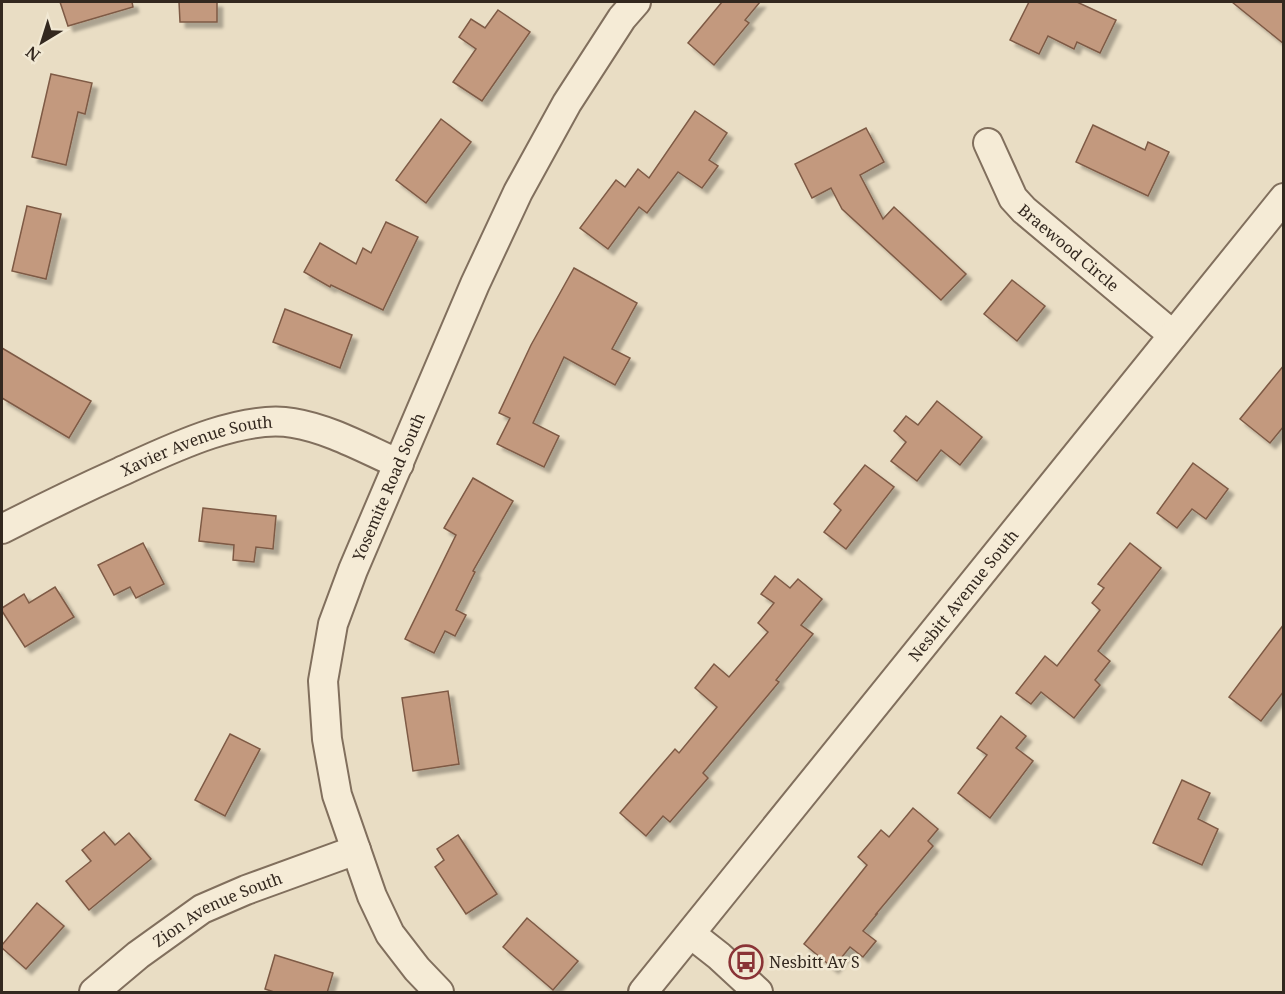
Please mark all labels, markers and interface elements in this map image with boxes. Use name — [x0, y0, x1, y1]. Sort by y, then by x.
north arrow — [12, 12, 72, 72]
text: N — [21, 41, 45, 66]
street label: Braewood Circle — [1014, 199, 1124, 296]
street label: Yosemite Road South — [347, 409, 430, 565]
street label: Xavier Avenue South — [117, 411, 273, 481]
street label: Nesbitt Avenue South — [903, 525, 1023, 666]
street label: Zion Avenue South — [148, 867, 285, 952]
bus stop icon: Nesbitt Av S — [728, 944, 764, 980]
place label: Nesbitt Av S — [769, 951, 860, 973]

